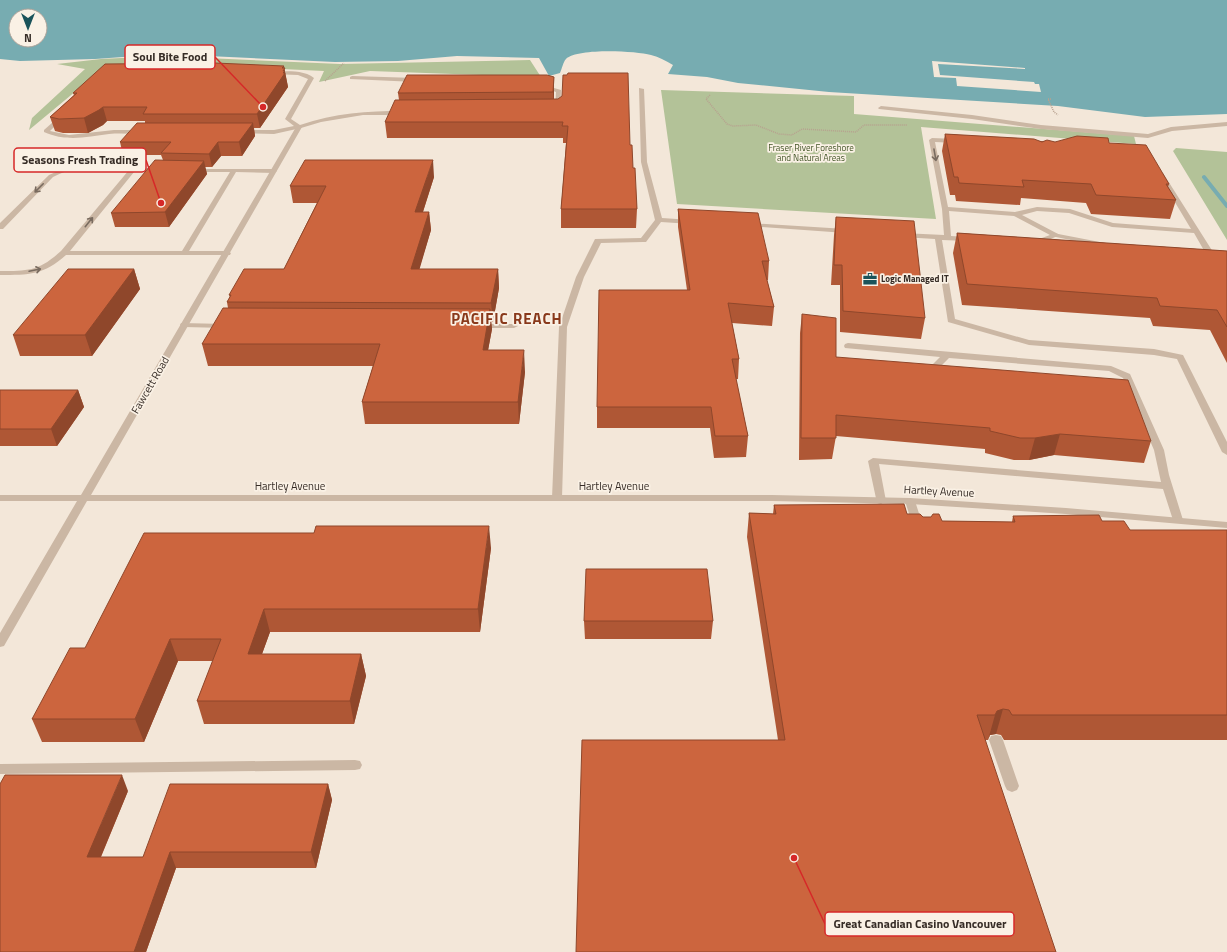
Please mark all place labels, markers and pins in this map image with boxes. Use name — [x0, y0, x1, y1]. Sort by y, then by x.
callout: Soul Bite Food — [125, 45, 215, 69]
callout: Seasons Fresh Trading — [14, 148, 146, 172]
office icon: Logic Managed IT — [862, 271, 878, 287]
place label: Logic Managed IT — [881, 272, 949, 285]
callout: Great Canadian Casino Vancouver — [825, 912, 1014, 936]

